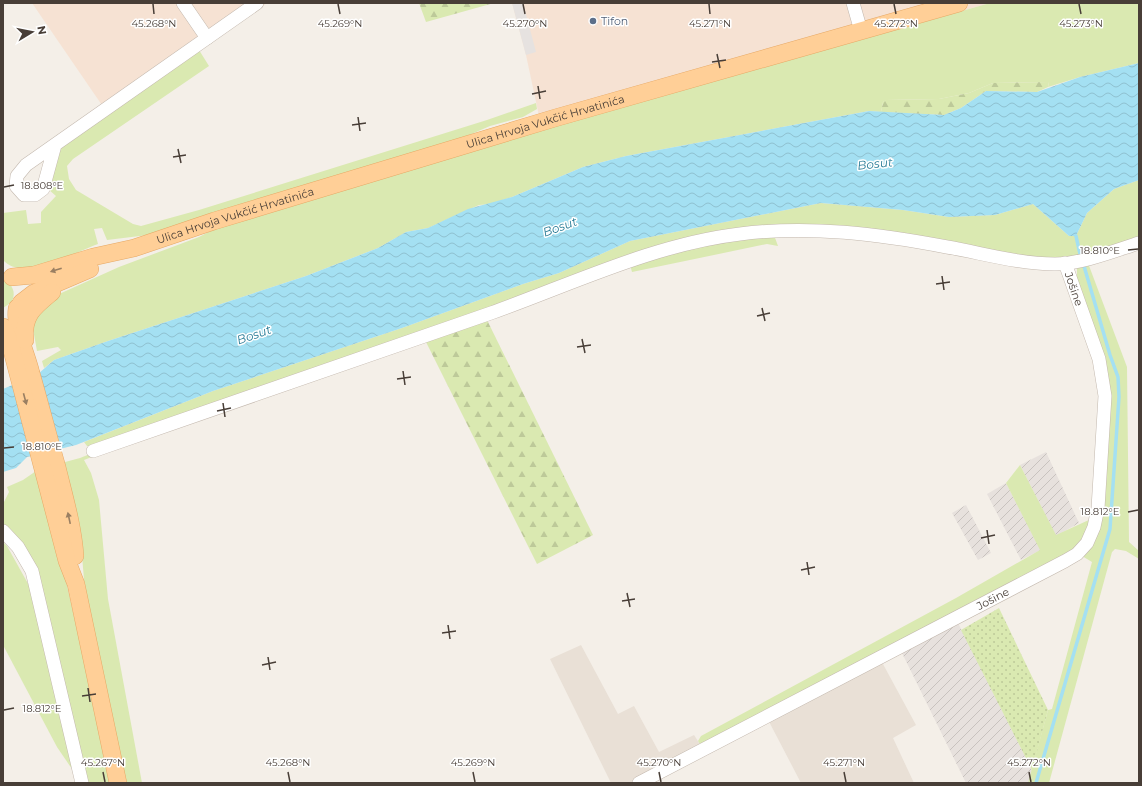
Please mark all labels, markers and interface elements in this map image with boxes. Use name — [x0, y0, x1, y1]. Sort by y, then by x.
north arrow — [12, 12, 52, 52]
place label: Tifon — [601, 14, 628, 28]
marker: Tifon — [588, 16, 598, 26]
text: 45.268°N — [132, 17, 176, 30]
text: 45.269°N — [318, 17, 362, 30]
text: 45.270°N — [503, 17, 547, 30]
text: 45.271°N — [689, 17, 731, 30]
text: 45.272°N — [874, 17, 918, 30]
text: 45.273°N — [1059, 17, 1103, 30]
text: N — [34, 25, 50, 36]
street label: Ulica Hrvoja Vukčić Hrvatinića — [464, 92, 626, 151]
water label: Bosut — [857, 154, 893, 173]
text: 18.808°E — [21, 179, 64, 192]
street label: Ulica Hrvoja Vukčić Hrvatinića — [155, 184, 316, 247]
water label: Bosut — [541, 213, 579, 240]
text: 18.810°E — [1080, 244, 1120, 257]
one-way arrow — [49, 267, 61, 273]
street label: Jošine — [1061, 269, 1086, 308]
water label: Bosut — [235, 322, 273, 347]
one-way arrow — [23, 393, 29, 405]
text: 18.810°E — [22, 440, 62, 453]
text: 18.812°E — [1081, 505, 1120, 518]
one-way arrow — [66, 512, 72, 524]
street label: Jošine — [973, 584, 1012, 613]
text: 18.812°E — [23, 702, 62, 715]
text: 45.267°N — [81, 756, 125, 769]
text: 45.268°N — [266, 756, 310, 769]
text: 45.269°N — [451, 756, 495, 769]
text: 45.270°N — [637, 756, 681, 769]
text: 45.271°N — [823, 756, 865, 769]
text: 45.272°N — [1007, 756, 1051, 769]

